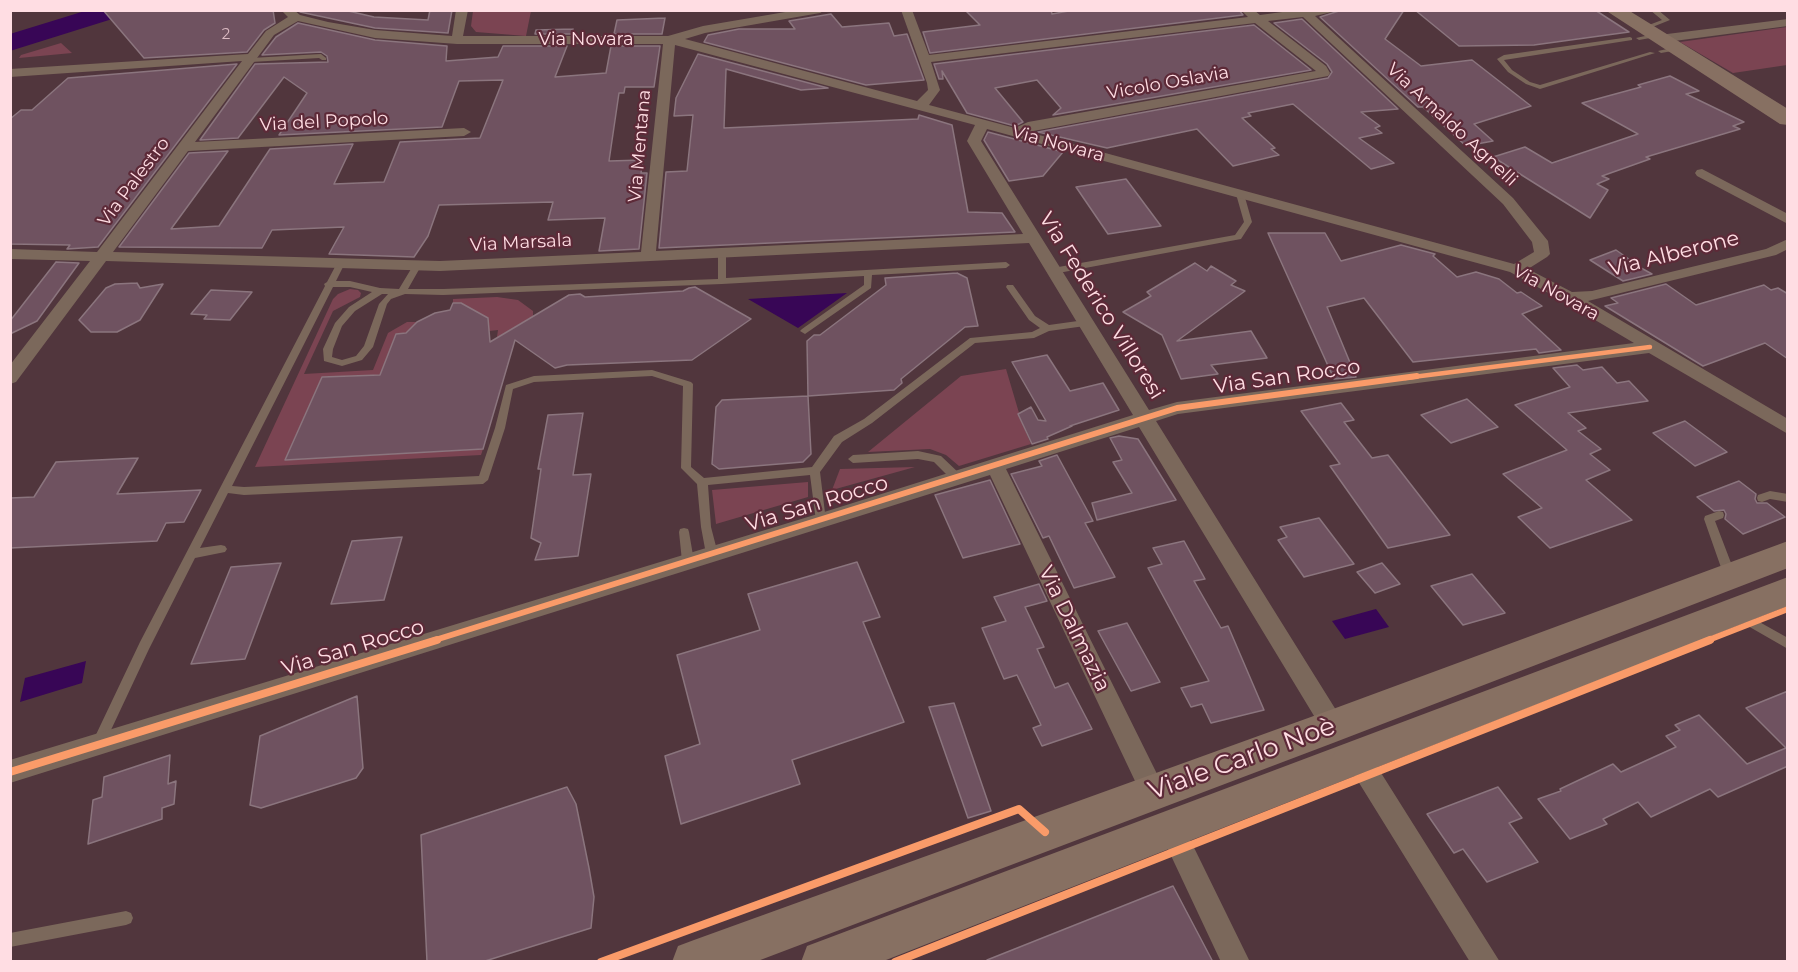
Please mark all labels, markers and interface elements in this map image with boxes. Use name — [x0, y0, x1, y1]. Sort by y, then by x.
house number: 2 — [222, 26, 230, 44]
street label: Via Novara — [538, 29, 634, 51]
street label: Via Arnaldo Agnelli — [1382, 59, 1522, 191]
street label: Vicolo Oslavia — [1105, 62, 1231, 104]
street label: Via Mentana — [624, 89, 656, 203]
street label: Via del Popolo — [259, 108, 389, 136]
street label: Via Novara — [1009, 121, 1107, 167]
street label: Via Palestro — [94, 133, 174, 231]
street label: Via Federico Villoresi — [1033, 208, 1169, 404]
street label: Via Alberone — [1606, 226, 1742, 282]
street label: Via Marsala — [469, 230, 573, 256]
street label: Via Novara — [1509, 260, 1603, 326]
street label: Via San Rocco — [1212, 354, 1362, 400]
street label: Via San Rocco — [743, 470, 891, 538]
street label: Via Dalmazia — [1033, 562, 1115, 696]
street label: Via San Rocco — [279, 614, 427, 682]
street label: Viale Carlo Noè — [1144, 711, 1340, 807]

